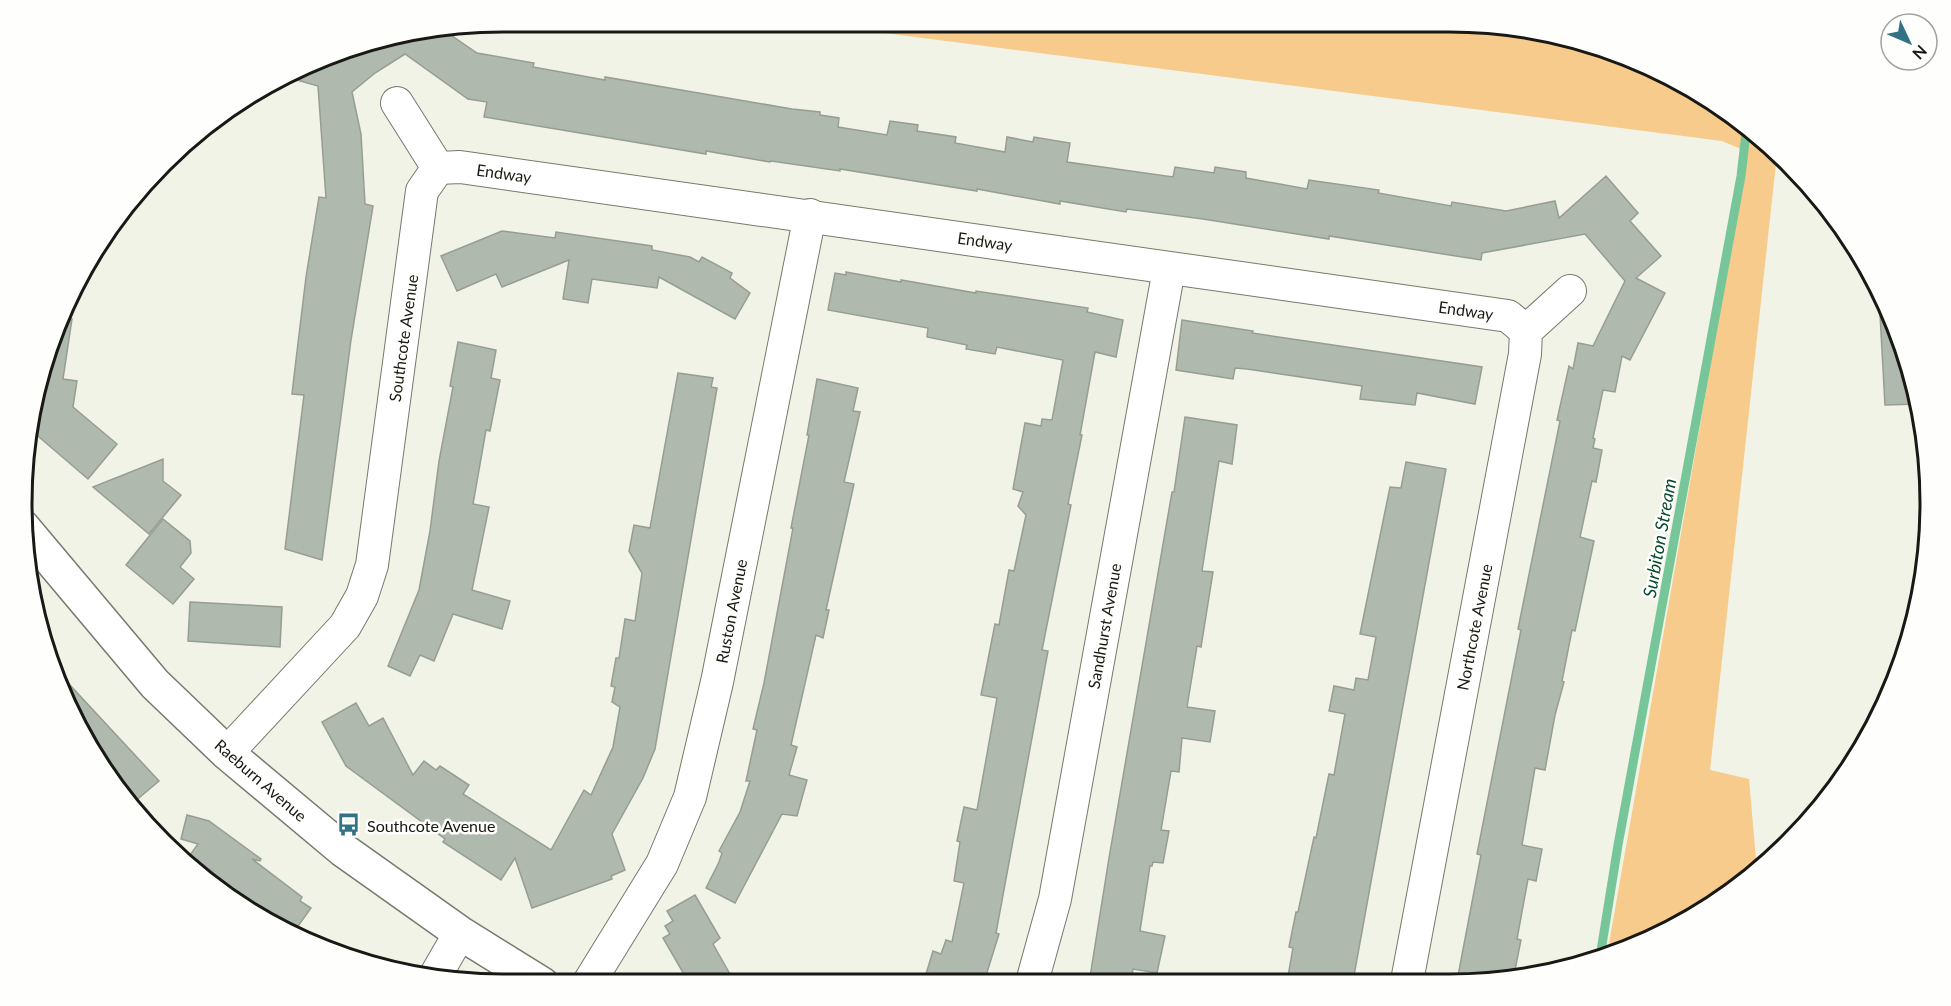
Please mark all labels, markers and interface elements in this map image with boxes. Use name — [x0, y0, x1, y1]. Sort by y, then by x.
north arrow — [1879, 12, 1939, 72]
text: N — [1909, 42, 1931, 64]
street label: Endway — [475, 160, 533, 186]
street label: Endway — [956, 228, 1014, 254]
street label: Southcote Avenue — [385, 273, 421, 403]
street label: Endway — [1437, 297, 1495, 323]
water label: Surbiton Stream — [1638, 477, 1680, 599]
street label: Ruston Avenue — [712, 557, 750, 665]
street label: Sandhurst Avenue — [1084, 562, 1124, 690]
street label: Northcote Avenue — [1452, 562, 1496, 692]
street label: Raeburn Avenue — [211, 735, 311, 825]
bus stop icon: Southcote Avenue — [336, 812, 362, 838]
place label: Southcote Avenue — [367, 816, 495, 835]

